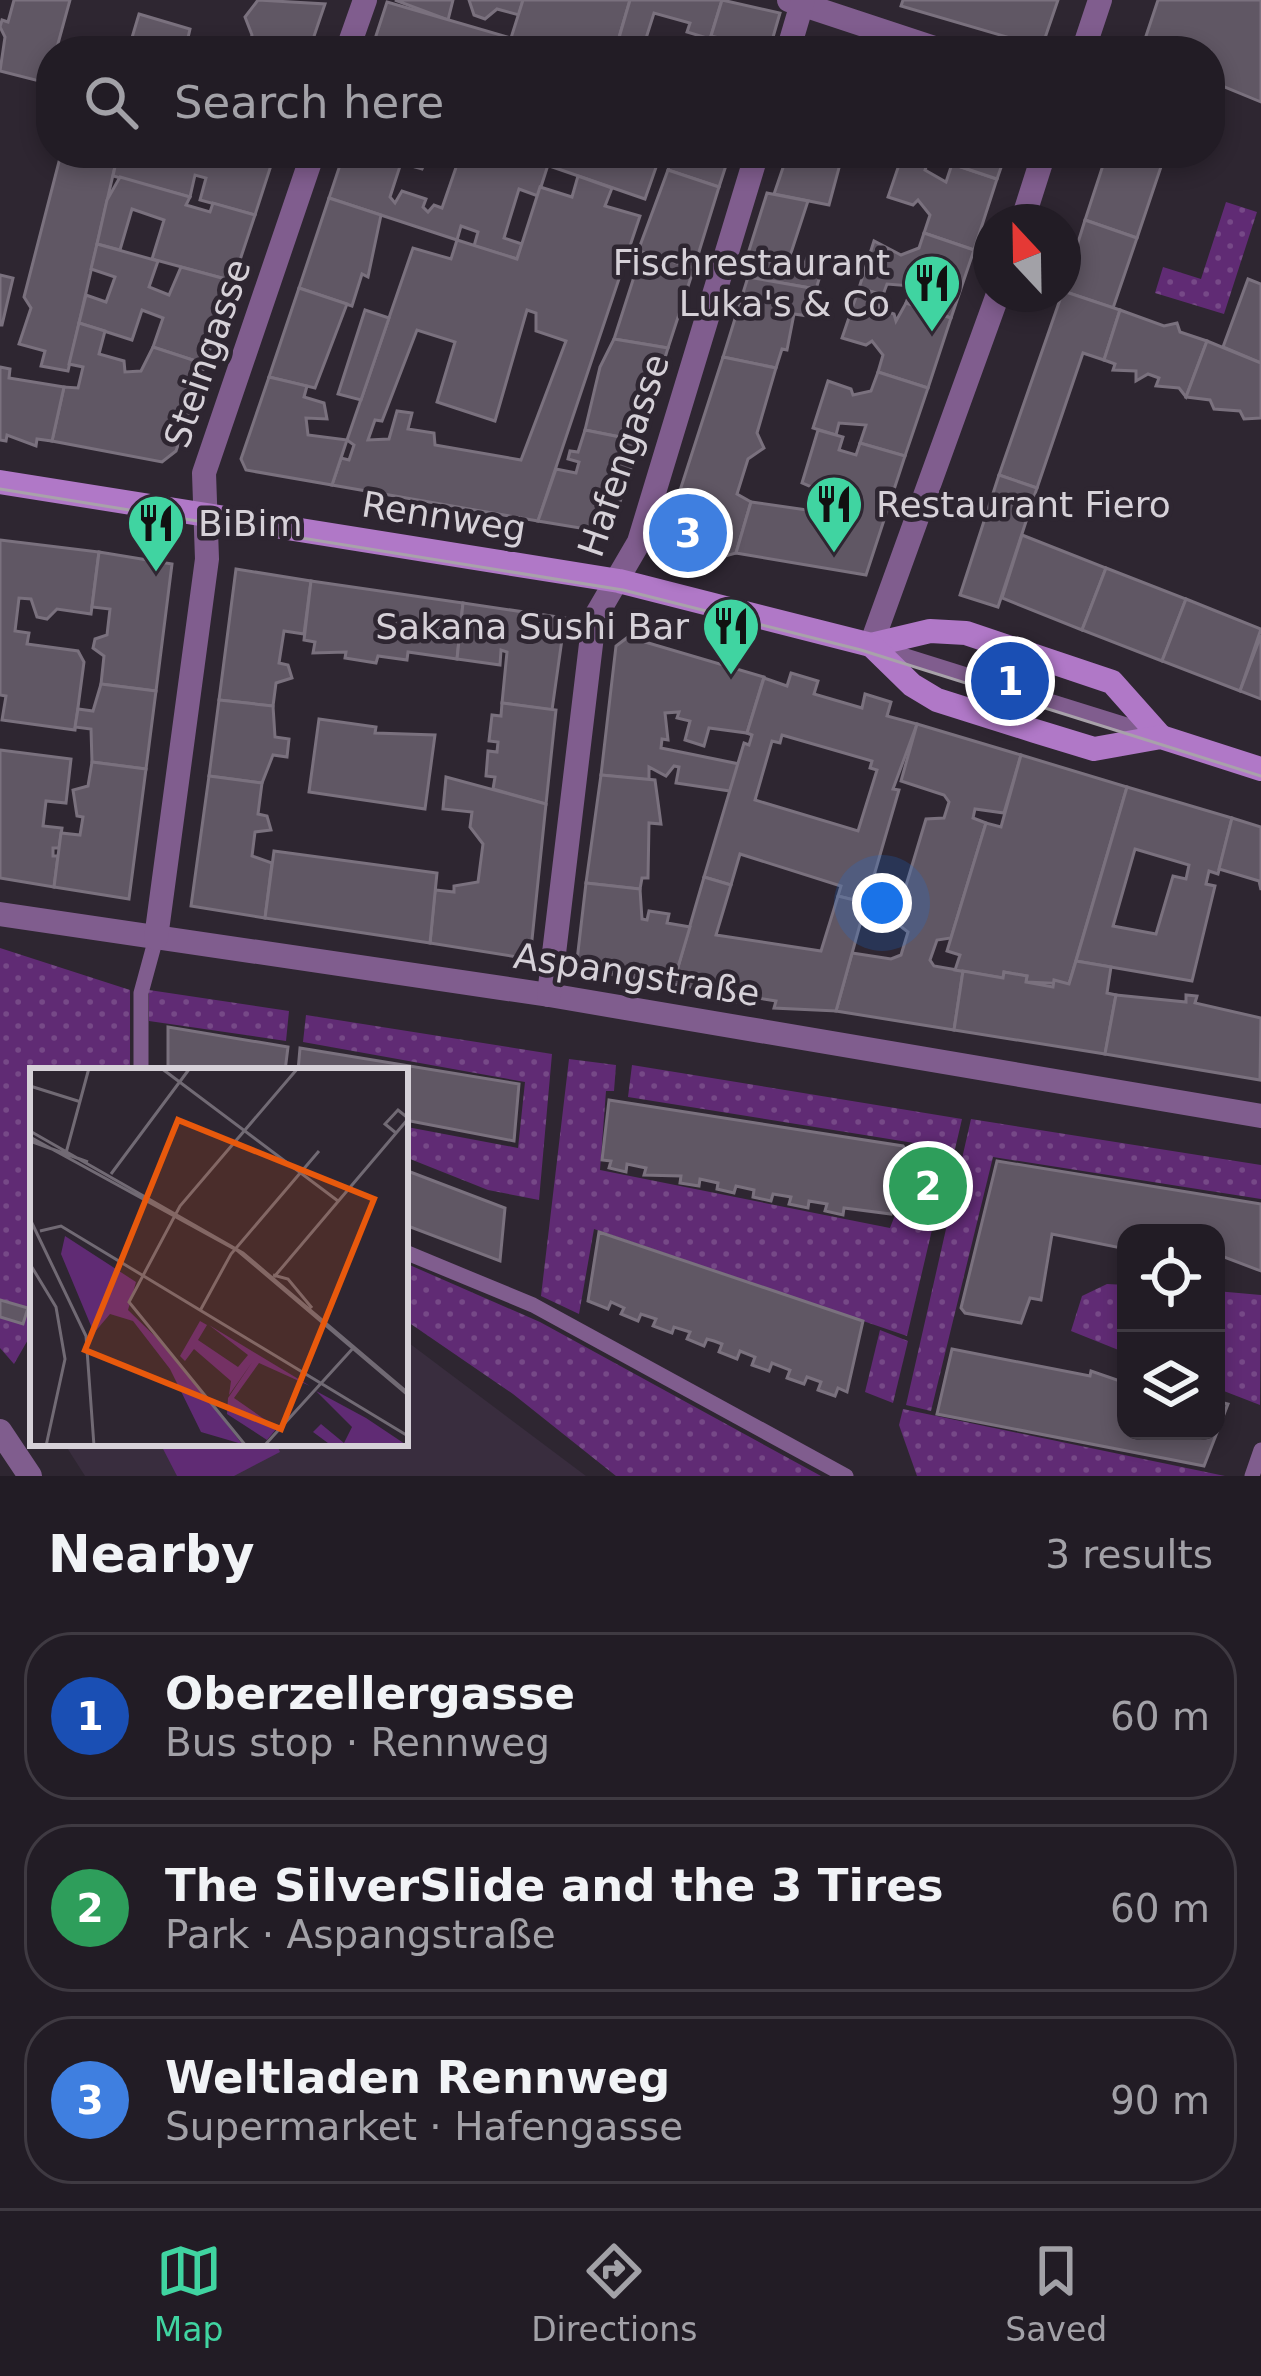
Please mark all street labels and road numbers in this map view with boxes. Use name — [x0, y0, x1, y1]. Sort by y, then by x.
street label: Steingasse — [156, 254, 259, 453]
street label: Hafengasse — [570, 349, 677, 562]
street label: Rennweg — [359, 483, 529, 550]
street label: Aspangstraße — [511, 935, 763, 1014]

